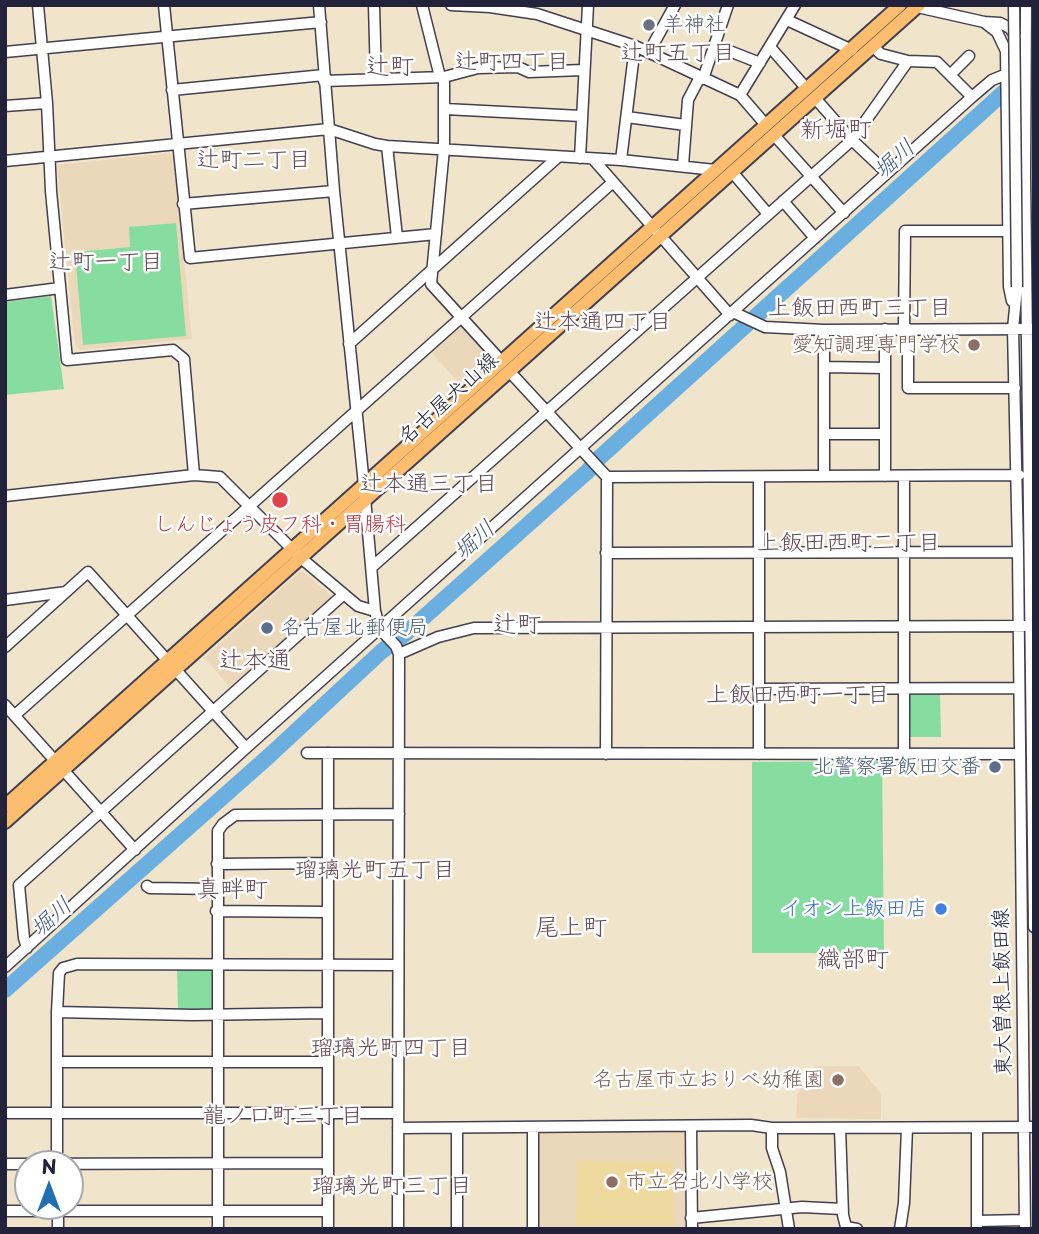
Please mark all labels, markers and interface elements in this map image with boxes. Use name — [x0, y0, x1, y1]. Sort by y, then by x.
place label: 羊神社 — [663, 12, 726, 38]
marker: 羊神社 — [641, 17, 657, 33]
district label: 辻町五丁目 — [621, 40, 735, 68]
district label: 辻町四丁目 — [455, 49, 569, 77]
district label: 辻町 — [366, 53, 414, 81]
district label: 新堀町 — [800, 116, 872, 144]
water label: 堀川 — [869, 134, 921, 186]
district label: 辻町二丁目 — [197, 147, 311, 175]
district label: 辻町一丁目 — [49, 249, 163, 277]
district label: 上飯田西町三丁目 — [768, 295, 952, 323]
district label: 辻本通四丁目 — [534, 309, 672, 337]
place label: 愛知調理専門学校 — [792, 332, 960, 358]
marker: 愛知調理専門学校 — [966, 337, 982, 353]
street label: 名古屋犬山線 — [394, 347, 504, 451]
district label: 辻本通三丁目 — [360, 471, 498, 499]
marker: しんじょう皮フ科・胃腸科 — [270, 490, 290, 510]
place label: しんじょう皮フ科・胃腸科 — [154, 512, 406, 538]
water label: 堀川 — [449, 515, 501, 567]
district label: 上飯田西町二丁目 — [757, 530, 941, 558]
district label: 辻町 — [493, 611, 541, 639]
place label: 名古屋北郵便局 — [281, 615, 428, 641]
marker: 名古屋北郵便局 — [259, 620, 275, 636]
district label: 辻本通 — [219, 647, 291, 675]
district label: 上飯田西町一丁目 — [706, 682, 890, 710]
place label: 北警察署飯田交番 — [813, 754, 981, 780]
marker: 北警察署飯田交番 — [987, 759, 1003, 775]
district label: 瑠璃光町五丁目 — [295, 857, 455, 885]
district label: 真畔町 — [196, 876, 268, 904]
water label: 堀川 — [26, 892, 78, 944]
place label: イオン上飯田店 — [780, 896, 927, 922]
marker: イオン上飯田店 — [933, 901, 949, 917]
street label: 東大曽根上飯田線 — [989, 908, 1017, 1076]
district label: 尾上町 — [535, 914, 607, 942]
district label: 織部町 — [817, 946, 889, 974]
district label: 瑠璃光町四丁目 — [311, 1035, 471, 1063]
place label: 名古屋市立おりべ幼稚園 — [593, 1067, 824, 1093]
marker: 名古屋市立おりべ幼稚園 — [830, 1072, 846, 1088]
district label: 龍ノ口町三丁目 — [203, 1103, 363, 1131]
north arrow — [14, 1150, 84, 1220]
text: N — [41, 1152, 57, 1180]
place label: 市立名北小学校 — [626, 1169, 773, 1195]
district label: 瑠璃光町三丁目 — [312, 1173, 472, 1201]
marker: 市立名北小学校 — [604, 1174, 620, 1190]

